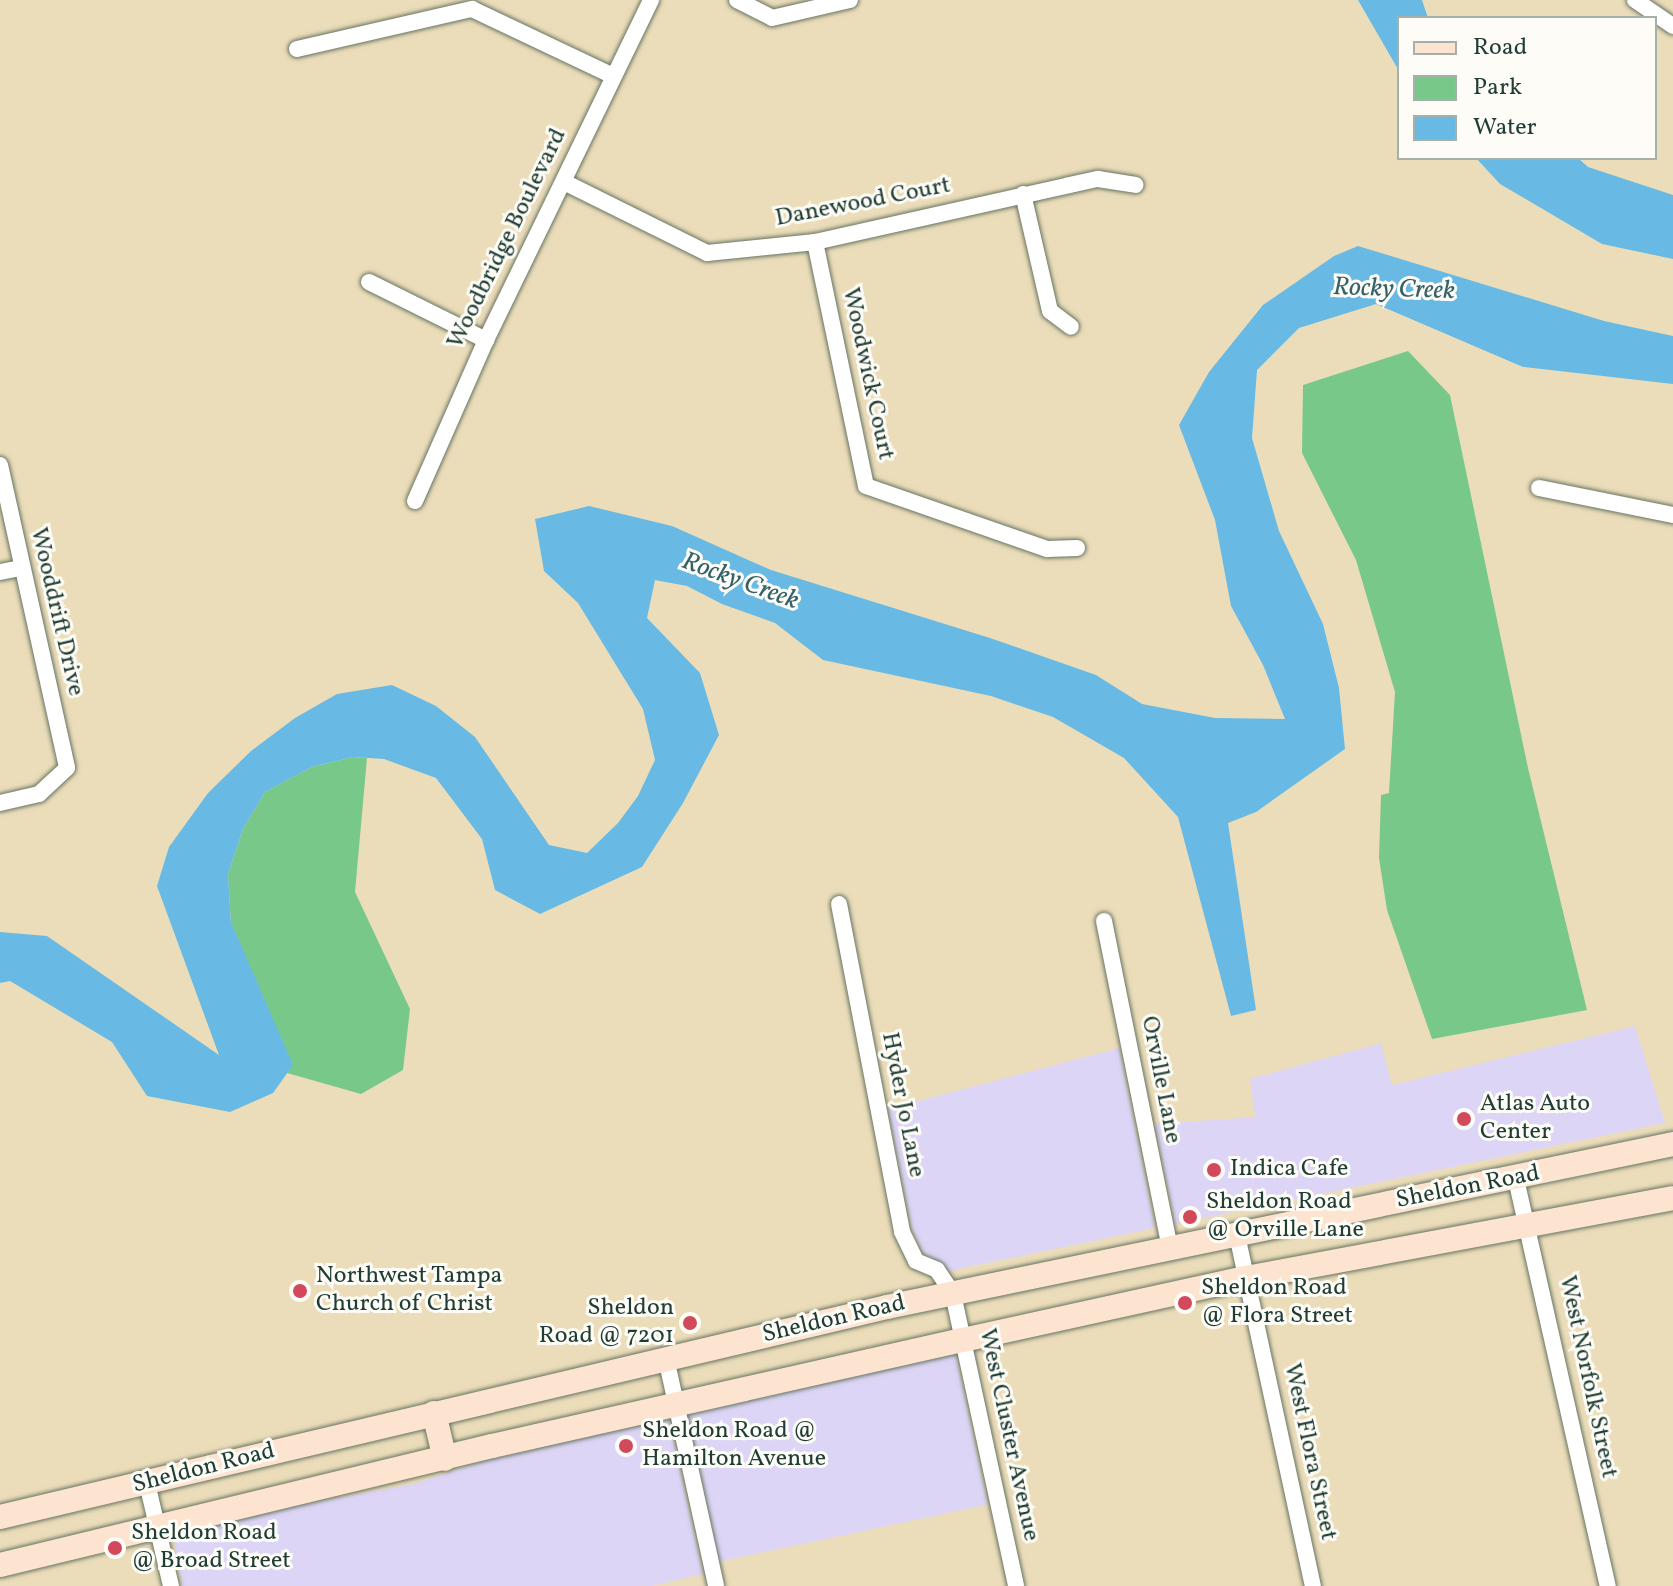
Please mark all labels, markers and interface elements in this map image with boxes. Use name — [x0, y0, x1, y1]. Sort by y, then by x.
legend — [1397, 16, 1657, 160]
text: Road — [1473, 31, 1527, 65]
text: Park — [1473, 71, 1522, 105]
text: Water — [1473, 111, 1537, 145]
street label: Woodbridge Boulevard — [442, 124, 574, 354]
street label: Danewood Court — [773, 172, 953, 234]
water label: Rocky Creek — [1332, 272, 1456, 308]
street label: Woodwick Court — [835, 285, 899, 463]
street label: Wooddrift Drive — [23, 525, 89, 699]
water label: Rocky Creek — [677, 546, 803, 618]
street label: Orville Lane — [1134, 1014, 1186, 1146]
street label: Hyder Jo Lane — [874, 1030, 930, 1180]
place label: Atlas Auto Center — [1480, 1091, 1590, 1147]
marker: Atlas Auto Center — [1455, 1110, 1473, 1128]
place label: Indica Cafe — [1230, 1156, 1348, 1184]
street label: Sheldon Road — [1394, 1160, 1542, 1216]
marker: Indica Cafe — [1205, 1161, 1223, 1179]
place label: Sheldon Road @ Orville Lane — [1206, 1189, 1364, 1245]
marker: Sheldon Road @ Orville Lane — [1181, 1208, 1199, 1226]
place label: Northwest Tampa Church of Christ — [316, 1263, 503, 1319]
street label: West Norfolk Street — [1551, 1273, 1623, 1481]
place label: Sheldon Road @ Flora Street — [1201, 1275, 1353, 1331]
marker: Northwest Tampa Church of Christ — [291, 1282, 309, 1300]
street label: Sheldon Road — [760, 1290, 908, 1350]
marker: Sheldon Road @ Flora Street — [1176, 1294, 1194, 1312]
place label: Sheldon Road @ 7201 — [539, 1295, 674, 1351]
marker: Sheldon Road @ 7201 — [681, 1314, 699, 1332]
street label: West Cluster Avenue — [971, 1326, 1045, 1544]
street label: West Flora Street — [1276, 1361, 1342, 1543]
place label: Sheldon Road @ Hamilton Avenue — [642, 1418, 826, 1474]
street label: Sheldon Road — [130, 1437, 278, 1501]
marker: Sheldon Road @ Hamilton Avenue — [617, 1437, 635, 1455]
place label: Sheldon Road @ Broad Street — [131, 1520, 291, 1576]
marker: Sheldon Road @ Broad Street — [106, 1539, 124, 1557]

